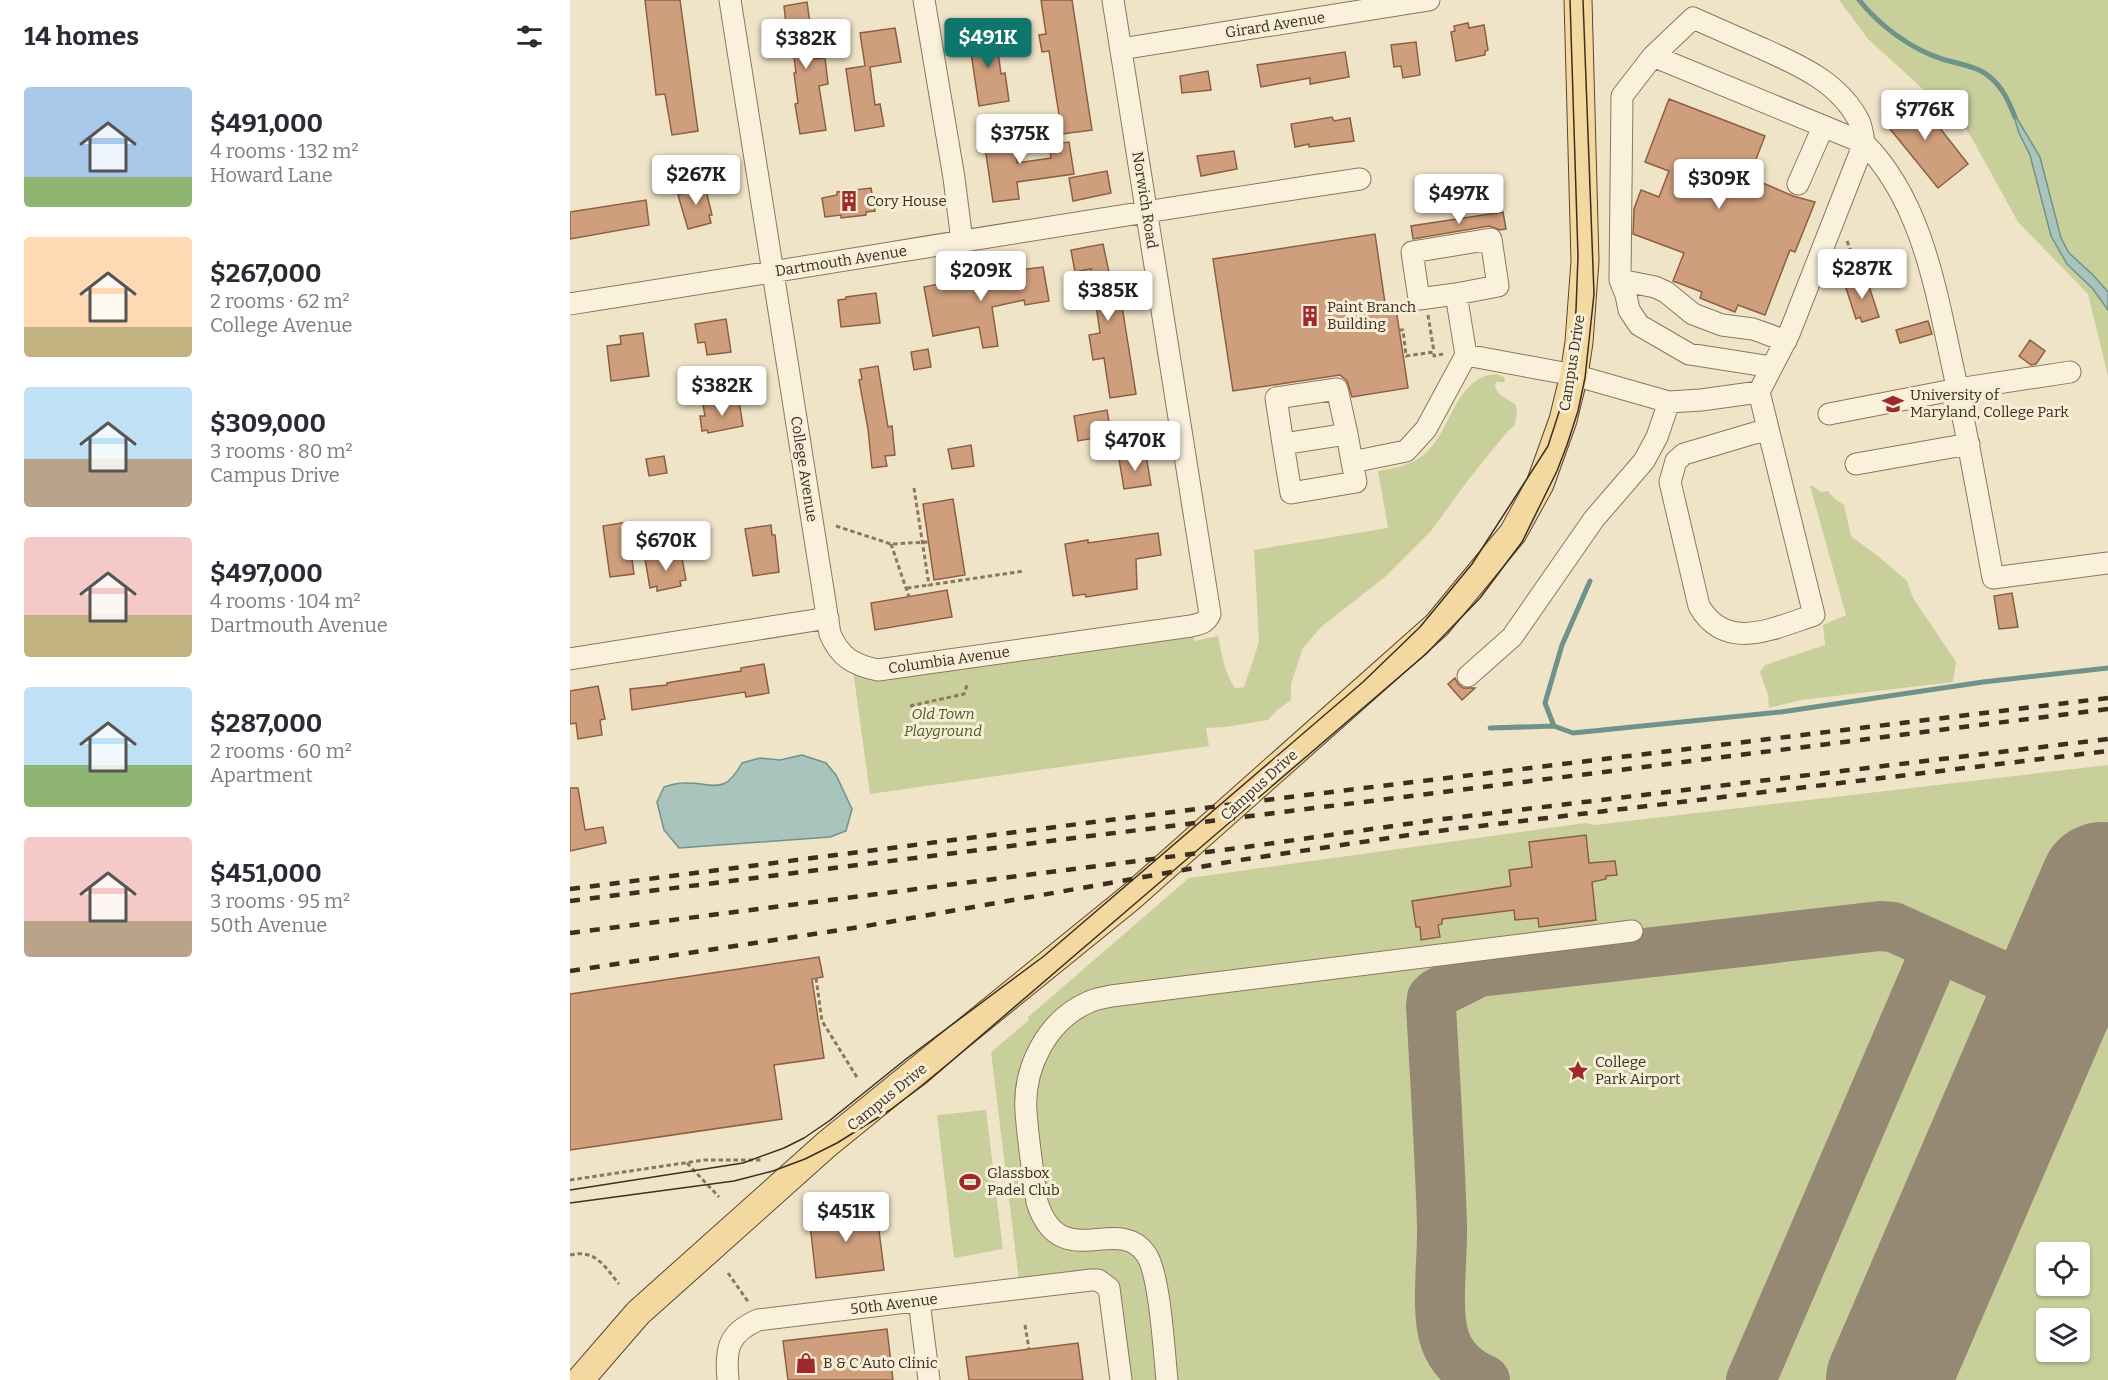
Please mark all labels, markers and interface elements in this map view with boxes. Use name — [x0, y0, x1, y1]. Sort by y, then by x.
street label: Girard Avenue — [1224, 8, 1326, 42]
pin: $491K — [946, 18, 1030, 69]
pin: $382K — [764, 19, 848, 70]
icon: filters — [513, 20, 546, 53]
text: 14 homes — [24, 21, 139, 52]
text: $491K — [958, 25, 1018, 49]
text: $382K — [775, 26, 837, 50]
pin: $776K — [1883, 90, 1967, 141]
text: $776K — [1895, 97, 1955, 121]
text: $491,000 — [210, 108, 323, 139]
icon: home — [72, 111, 144, 183]
pin: $375K — [978, 114, 1062, 165]
text: $375K — [990, 121, 1050, 145]
text: 4 rooms · 132 m² — [210, 139, 359, 163]
street label: Norwich Road — [1128, 150, 1162, 250]
pin: $267K — [654, 155, 738, 206]
pin: $309K — [1677, 159, 1761, 210]
text: $267K — [666, 162, 726, 186]
text: Howard Lane — [210, 163, 333, 187]
text: $309K — [1688, 166, 1750, 190]
pin: $497K — [1417, 174, 1501, 225]
text: $497K — [1429, 181, 1489, 205]
building icon: Cory House — [837, 189, 861, 213]
place label: Cory House — [866, 192, 947, 210]
street label: Dartmouth Avenue — [774, 242, 908, 280]
pin: $287K — [1820, 249, 1904, 300]
pin: $209K — [939, 251, 1023, 302]
text: $287K — [1832, 256, 1892, 280]
text: $267,000 — [210, 258, 322, 289]
text: $209K — [950, 258, 1012, 282]
icon: home — [72, 261, 144, 333]
pin: $385K — [1066, 271, 1150, 322]
text: $385K — [1078, 278, 1138, 302]
text: 2 rooms · 62 m² — [210, 289, 350, 313]
place label: Paint Branch Building — [1327, 298, 1417, 333]
building icon: Paint Branch Building — [1298, 304, 1322, 328]
text: College Avenue — [210, 313, 352, 337]
street label: Campus Drive — [1556, 314, 1588, 412]
pin: $382K — [680, 366, 764, 417]
text: $382K — [691, 373, 753, 397]
place label: University of Maryland, College Park — [1910, 386, 2069, 421]
school or university icon: University of Maryland, College Park — [1881, 392, 1905, 416]
text: $309,000 — [210, 408, 326, 439]
icon: home — [72, 411, 144, 483]
street label: College Avenue — [787, 415, 821, 523]
pin: $470K — [1093, 421, 1177, 472]
text: $470K — [1104, 428, 1166, 452]
text: 3 rooms · 80 m² — [210, 439, 353, 463]
text: Campus Drive — [210, 463, 340, 487]
pin: $670K — [624, 521, 708, 572]
text: $670K — [635, 528, 697, 552]
text: $497,000 — [210, 558, 323, 589]
icon: home — [72, 561, 144, 633]
text: 4 rooms · 104 m² — [210, 589, 361, 613]
text: Dartmouth Avenue — [210, 613, 388, 637]
street label: Columbia Avenue — [887, 643, 1011, 677]
park label: Old Town Playground — [904, 705, 982, 740]
text: $287,000 — [210, 708, 322, 739]
icon: home — [72, 711, 144, 783]
text: 2 rooms · 60 m² — [210, 739, 352, 763]
street label: Campus Drive — [1217, 746, 1301, 824]
text: Apartment — [210, 763, 313, 787]
text: $451,000 — [210, 858, 322, 889]
icon: home — [72, 861, 144, 933]
text: 3 rooms · 95 m² — [210, 889, 350, 913]
text: 50th Avenue — [210, 913, 327, 937]
place label: College Park Airport — [1595, 1053, 1681, 1088]
street label: Campus Drive — [844, 1059, 930, 1135]
place icon: College Park Airport — [1566, 1059, 1590, 1083]
place label: Glassbox Padel Club — [987, 1164, 1060, 1199]
sports icon: Glassbox Padel Club — [958, 1170, 982, 1194]
pin: $451K — [804, 1192, 888, 1243]
text: $451K — [817, 1199, 875, 1223]
map controls — [2036, 1242, 2090, 1362]
button: locate — [2036, 1242, 2090, 1296]
street label: 50th Avenue — [849, 1290, 939, 1318]
button: layers — [2036, 1308, 2090, 1362]
shop icon: B & C Auto Clinic — [794, 1351, 818, 1375]
place label: B & C Auto Clinic — [823, 1354, 938, 1372]

